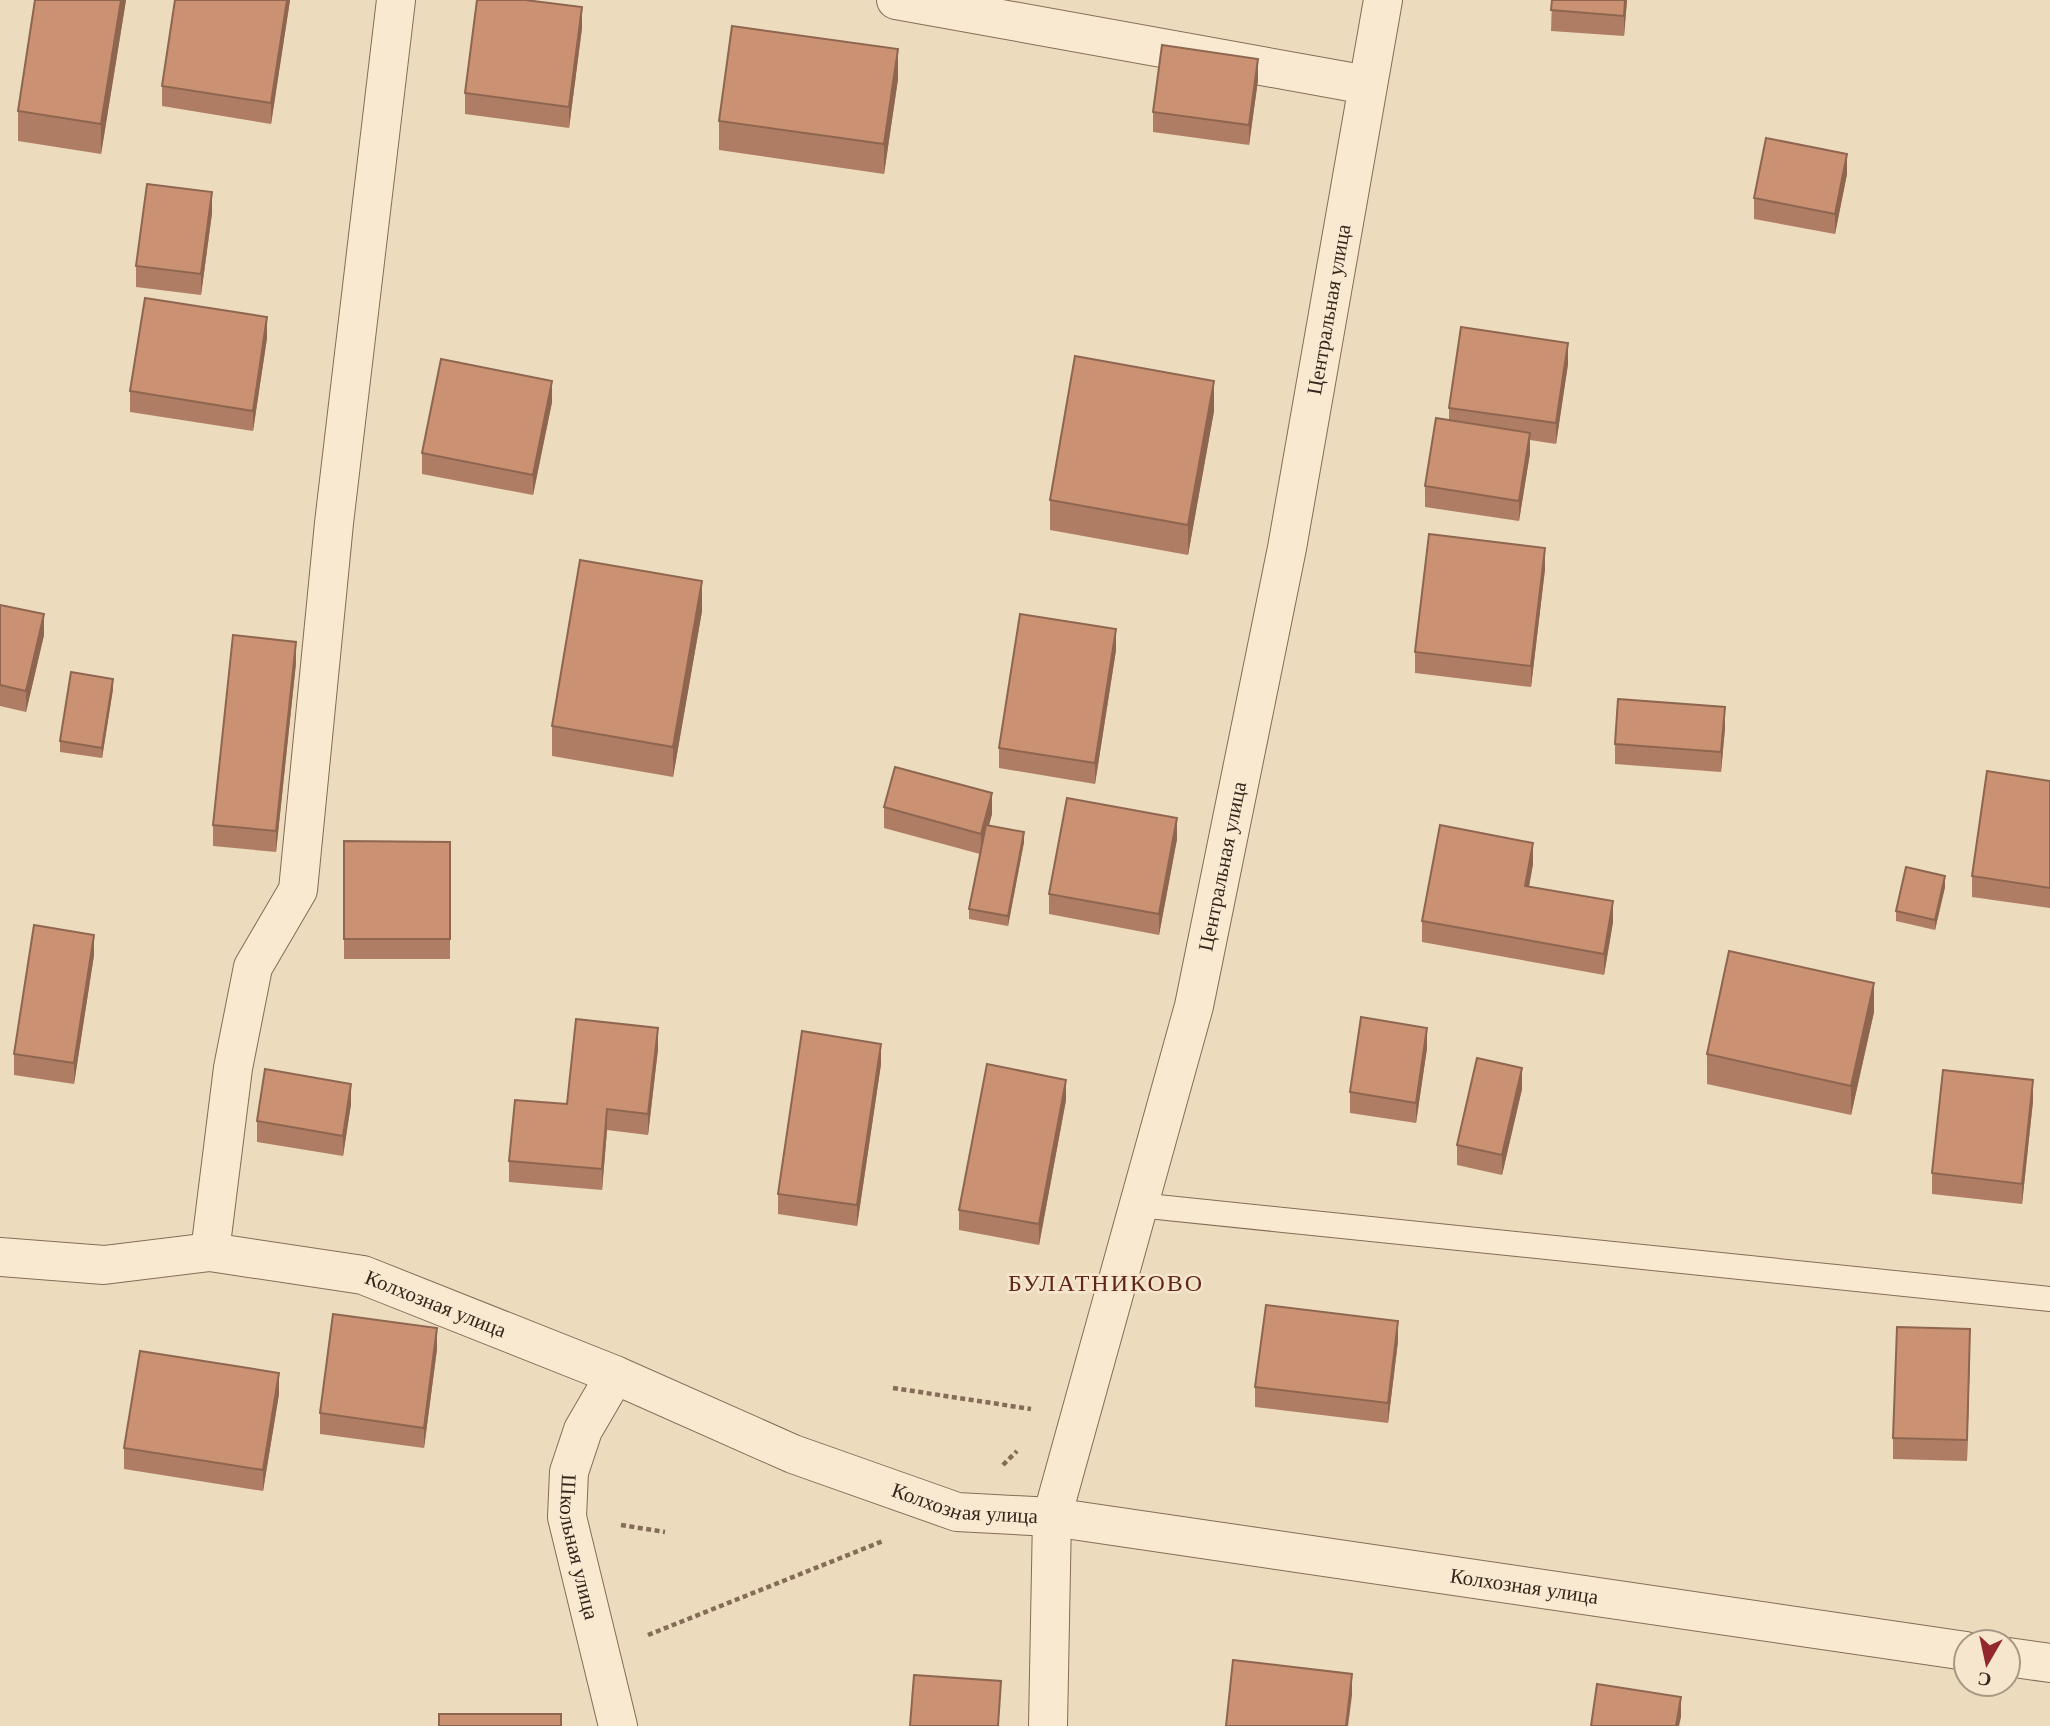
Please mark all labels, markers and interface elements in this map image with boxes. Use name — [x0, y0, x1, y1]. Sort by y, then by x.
street label: Центральная улица — [1302, 222, 1356, 396]
street label: Центральная улица — [1193, 779, 1251, 953]
street label: Колхозная улица — [362, 1265, 510, 1343]
district label: БУЛАТНИКОВО — [1008, 1270, 1204, 1296]
street label: Школьная улица — [555, 1474, 604, 1623]
street label: Колхозная улица — [888, 1478, 1039, 1528]
street label: Колхозная улица — [1448, 1564, 1601, 1609]
north arrow — [1952, 1628, 2022, 1698]
text: С — [1976, 1668, 1993, 1691]

